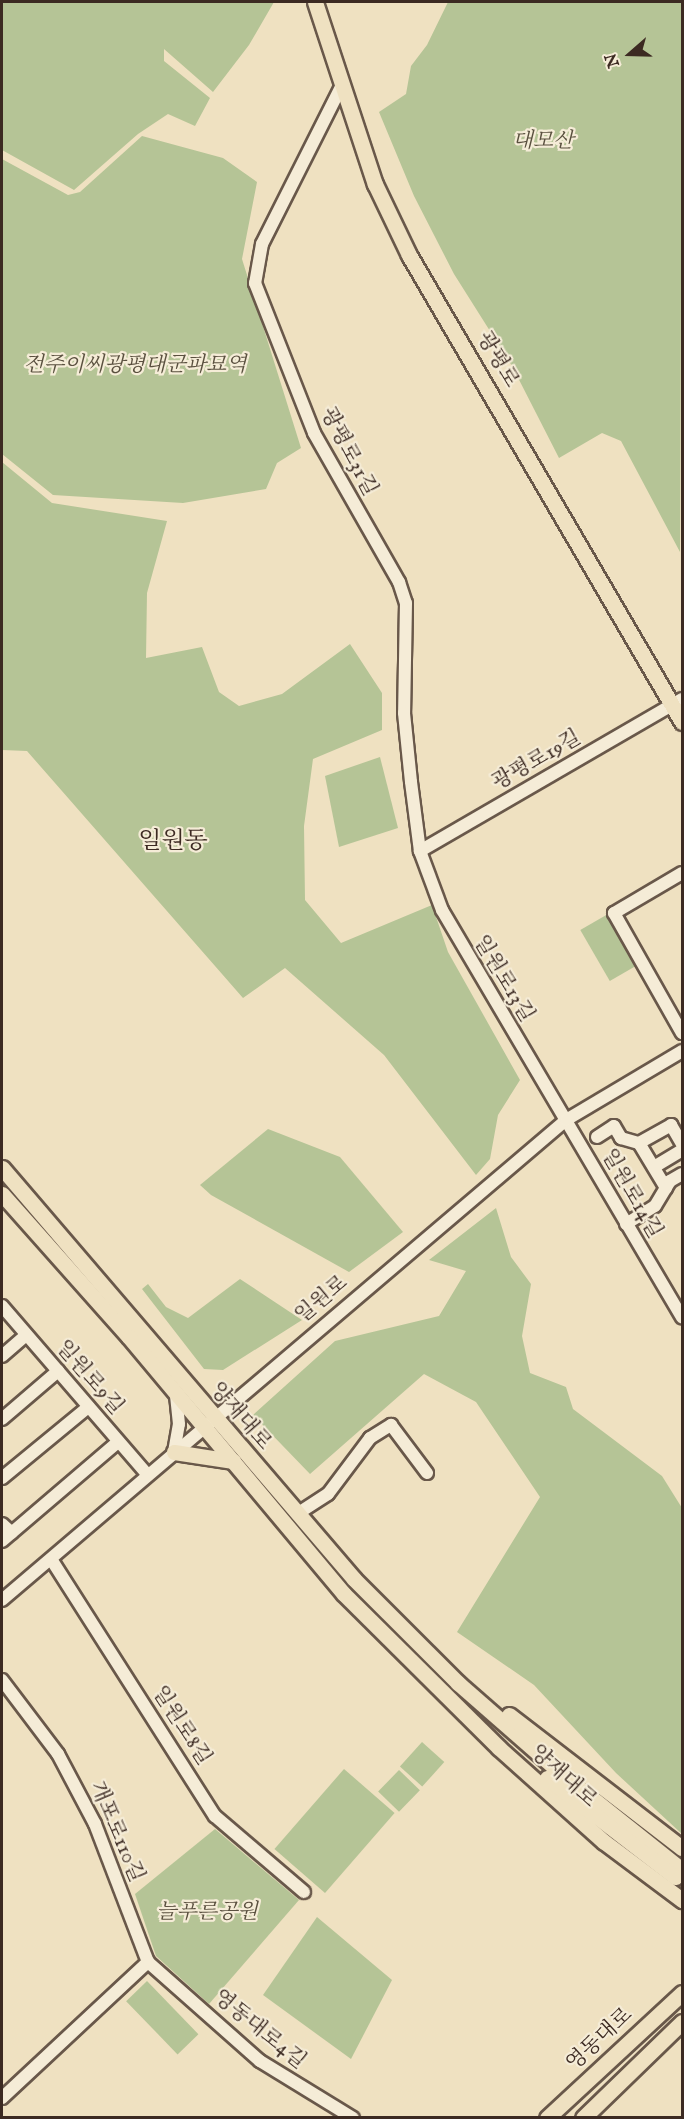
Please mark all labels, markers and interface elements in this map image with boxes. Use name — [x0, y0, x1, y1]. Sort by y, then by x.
north arrow — [600, 24, 660, 84]
text: N — [601, 50, 625, 70]
park label: 대모산 — [513, 129, 573, 155]
street label: 광평로 — [471, 327, 523, 393]
park label: 전주이씨광평대군파묘역 — [23, 353, 247, 379]
street label: 광평로31길 — [314, 403, 382, 501]
street label: 광평로19길 — [488, 726, 586, 796]
district label: 일원동 — [138, 828, 208, 856]
street label: 일원로13길 — [467, 931, 539, 1027]
street label: 일원로14길 — [595, 1145, 667, 1243]
street label: 일원로 — [291, 1271, 353, 1329]
street label: 일원로9길 — [50, 1336, 128, 1420]
street label: 양재대로 — [204, 1378, 276, 1456]
street label: 일원로8길 — [146, 1682, 216, 1770]
street label: 양재대로 — [524, 1740, 602, 1814]
street label: 개포로110길 — [83, 1778, 149, 1886]
park label: 늘푸른공원 — [156, 1900, 258, 1926]
street label: 영동대로4길 — [208, 1985, 310, 2075]
street label: 영동대로 — [562, 2003, 638, 2077]

